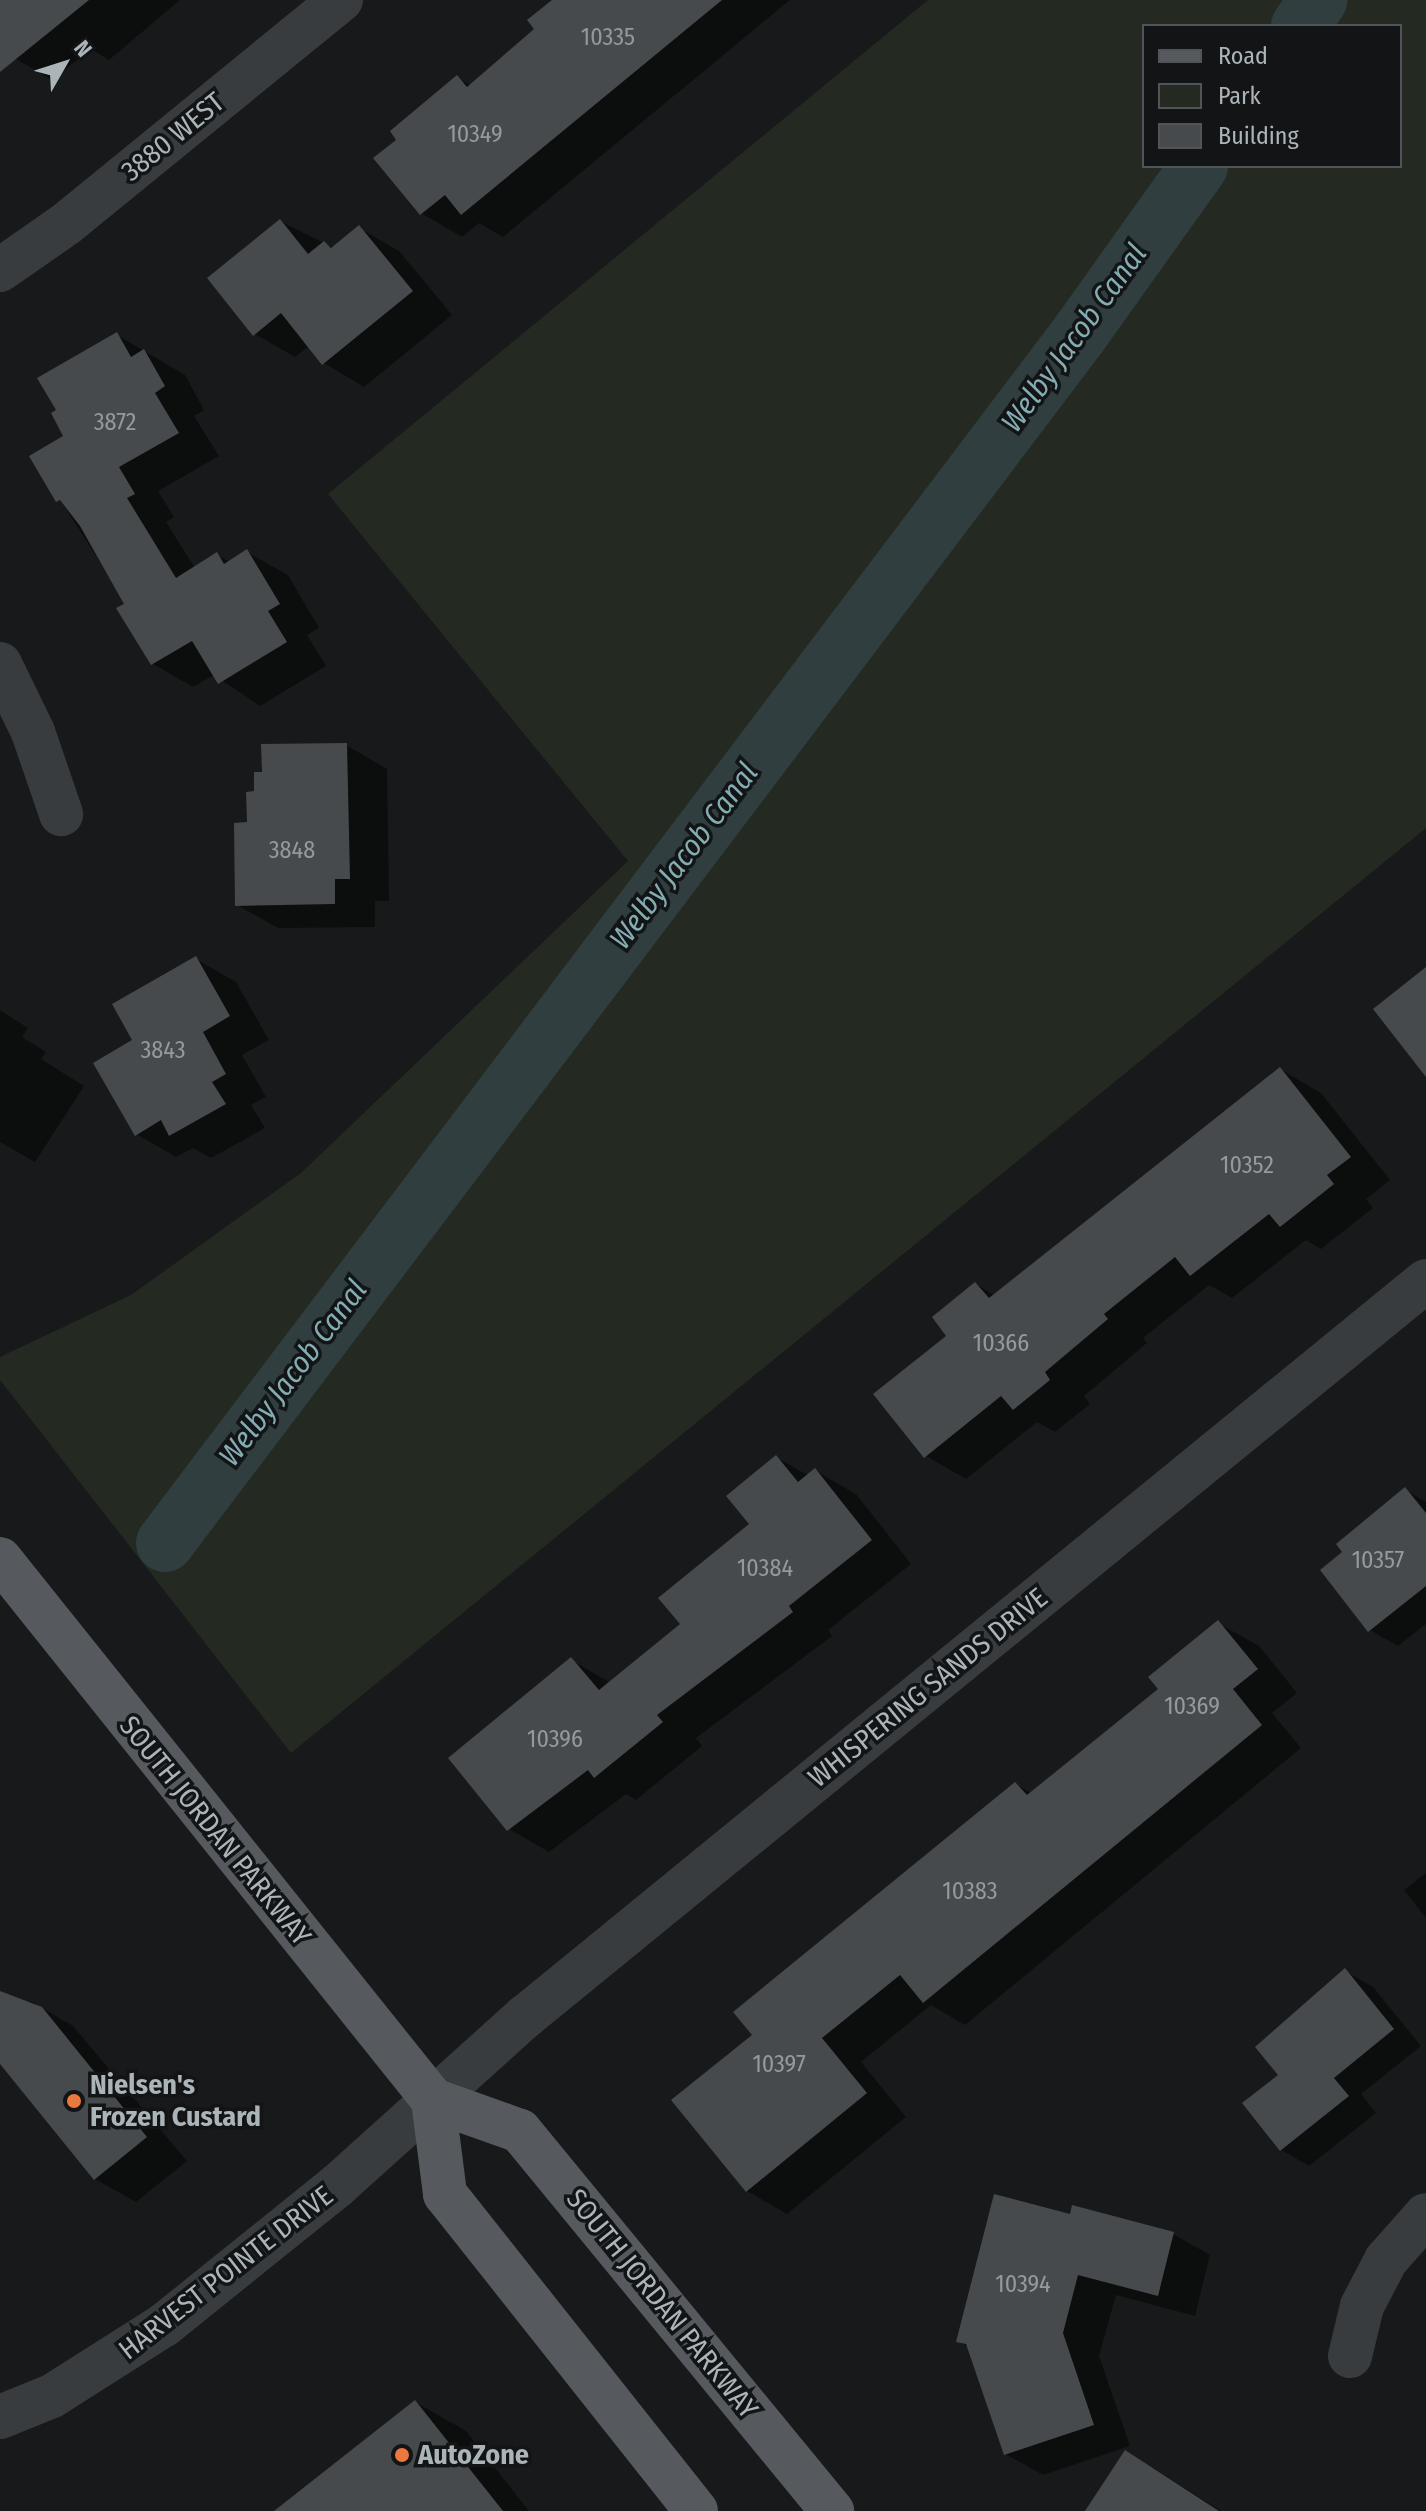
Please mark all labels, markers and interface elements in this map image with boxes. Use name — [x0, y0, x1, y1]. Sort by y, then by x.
north arrow — [24, 24, 104, 104]
house number: 10335 — [581, 24, 635, 52]
legend — [1142, 24, 1402, 168]
text: N — [68, 35, 98, 62]
text: Road — [1218, 42, 1268, 70]
text: Park — [1218, 82, 1261, 110]
street label: 3880 WEST — [115, 86, 231, 188]
house number: 10349 — [447, 121, 503, 149]
text: Building — [1218, 122, 1299, 150]
water label: Welby Jacob Canal — [994, 237, 1154, 439]
house number: 3872 — [94, 409, 136, 437]
water label: Welby Jacob Canal — [602, 756, 766, 956]
house number: 3848 — [269, 837, 315, 865]
house number: 3843 — [141, 1037, 185, 1065]
house number: 10352 — [1220, 1152, 1274, 1180]
water label: Welby Jacob Canal — [211, 1273, 375, 1473]
house number: 10366 — [973, 1330, 1029, 1358]
house number: 10357 — [1352, 1547, 1404, 1575]
house number: 10384 — [737, 1555, 793, 1583]
street label: WHISPERING SANDS DRIVE — [802, 1581, 1054, 1795]
house number: 10369 — [1164, 1693, 1220, 1721]
street label: SOUTH JORDAN PARKWAY — [112, 1710, 318, 1952]
house number: 10396 — [527, 1726, 583, 1754]
house number: 10383 — [942, 1878, 998, 1906]
house number: 10397 — [752, 2051, 806, 2079]
place label: Nielsen's Frozen Custard — [90, 2068, 261, 2134]
marker: Nielsen's Frozen Custard — [65, 2092, 83, 2110]
street label: HARVEST POINTE DRIVE — [112, 2179, 340, 2367]
street label: SOUTH JORDAN PARKWAY — [559, 2183, 765, 2425]
house number: 10394 — [995, 2271, 1051, 2299]
place label: AutoZone — [418, 2438, 529, 2472]
marker: AutoZone — [393, 2446, 411, 2464]

